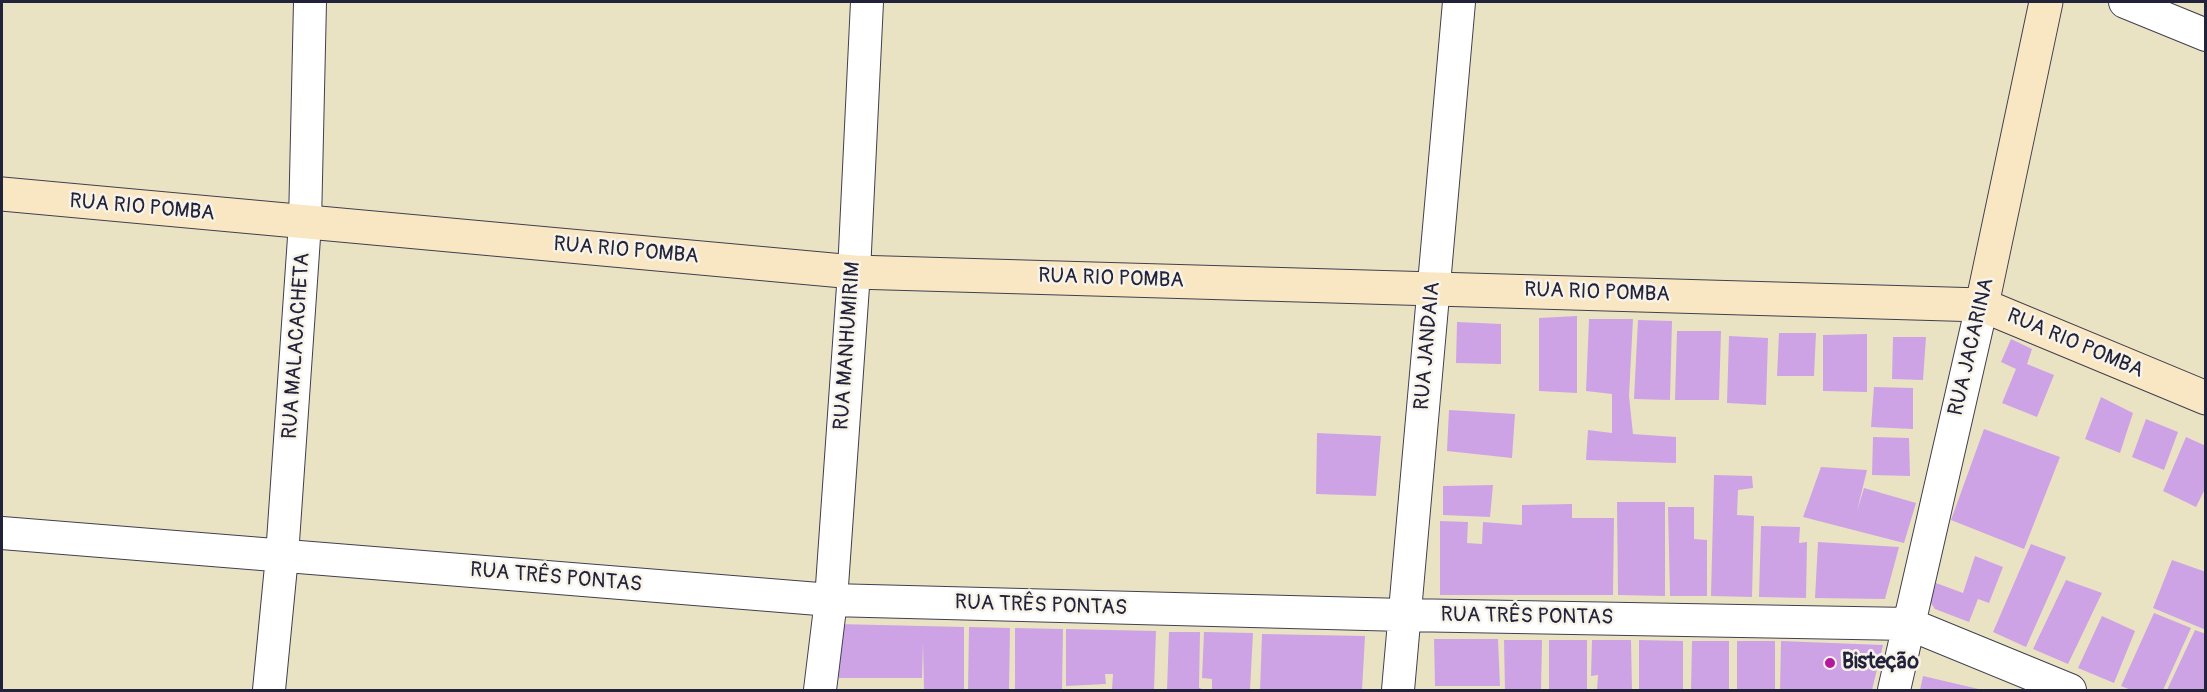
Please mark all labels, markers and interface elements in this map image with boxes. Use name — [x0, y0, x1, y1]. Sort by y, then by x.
street label: RUA RIO POMBA — [68, 189, 216, 227]
street label: RUA RIO POMBA — [552, 232, 700, 270]
street label: RUA MALACACHETA — [278, 252, 316, 440]
street label: RUA MANHUMIRIM — [830, 261, 866, 431]
street label: RUA RIO POMBA — [1038, 264, 1184, 294]
street label: RUA JACARINA — [1944, 276, 2000, 418]
street label: RUA RIO POMBA — [1524, 278, 1670, 308]
street label: RUA JANDAIA — [1410, 281, 1446, 411]
street label: RUA RIO POMBA — [2003, 304, 2147, 384]
street label: RUA TRÊS PONTAS — [469, 558, 643, 598]
street label: RUA TRÊS PONTAS — [954, 590, 1128, 622]
street label: RUA TRÊS PONTAS — [1440, 603, 1614, 631]
place label: Bisteção — [1842, 650, 1919, 676]
marker: Bisteção — [1823, 656, 1837, 670]

